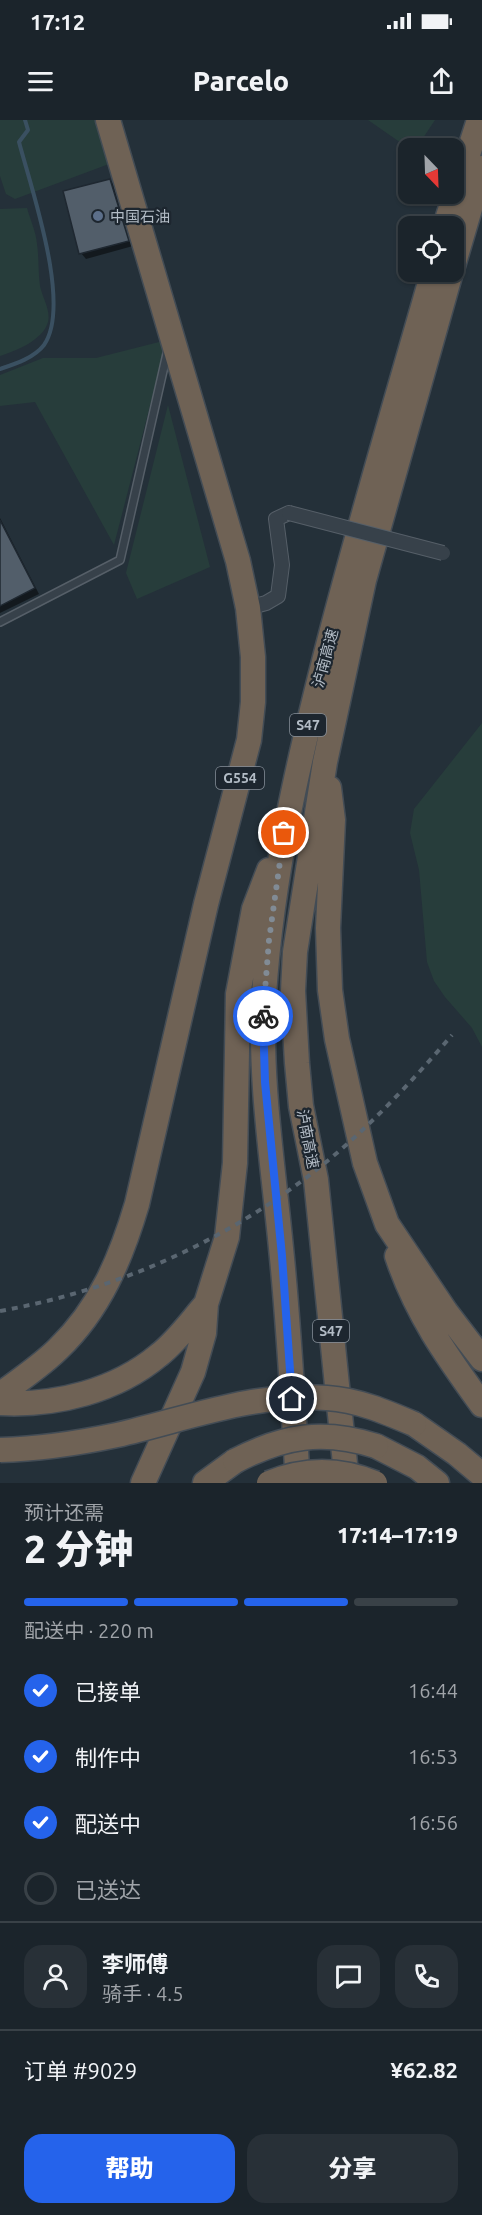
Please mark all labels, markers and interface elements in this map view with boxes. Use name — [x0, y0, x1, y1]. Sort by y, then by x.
text: 17:12 — [30, 9, 85, 34]
icon: menu — [24, 65, 57, 98]
icon: share — [425, 65, 458, 98]
text: Parcelo — [193, 66, 289, 96]
north arrow — [398, 138, 464, 204]
map controls — [398, 138, 464, 282]
place label: 中国石油 — [110, 208, 170, 225]
marker: 中国石油 — [91, 209, 105, 223]
button: locate — [398, 216, 464, 282]
street label: 泸南高速 — [309, 627, 341, 689]
road number: S47 — [290, 714, 326, 736]
road number: G554 — [216, 767, 264, 789]
pin — [258, 807, 309, 858]
icon: bag — [267, 816, 300, 849]
courier — [233, 986, 293, 1046]
icon: bike — [247, 1000, 280, 1033]
street label: 泸南高速 — [294, 1108, 322, 1170]
road number: S47 — [313, 1320, 349, 1342]
pin — [266, 1373, 317, 1424]
icon: home — [275, 1382, 308, 1415]
text: 预计还需 — [24, 1501, 104, 1524]
text: 17:14–17:19 — [337, 1522, 458, 1547]
text: 2 分钟 — [24, 1527, 133, 1570]
text: 配送中 · 220 m — [24, 1619, 154, 1642]
icon: check — [24, 1674, 57, 1707]
text: 已接单 — [75, 1679, 141, 1704]
text: 16:44 — [408, 1679, 458, 1702]
icon: check — [24, 1740, 57, 1773]
text: 制作中 — [75, 1745, 141, 1770]
text: 16:53 — [408, 1745, 458, 1768]
icon: check — [24, 1806, 57, 1839]
text: 配送中 — [75, 1811, 141, 1836]
text: 16:56 — [408, 1811, 458, 1834]
text: 已送达 — [75, 1877, 141, 1902]
button: person — [24, 1945, 87, 2008]
button: chat — [317, 1945, 380, 2008]
button: phone — [395, 1945, 458, 2008]
text: 李师傅 — [102, 1951, 168, 1976]
text: 骑手 · 4.5 — [102, 1982, 184, 2005]
text: ¥62.82 — [391, 2057, 458, 2082]
text: 订单 #9029 — [24, 2058, 137, 2083]
button: 帮助 — [24, 2134, 235, 2203]
button: 分享 — [247, 2134, 458, 2203]

